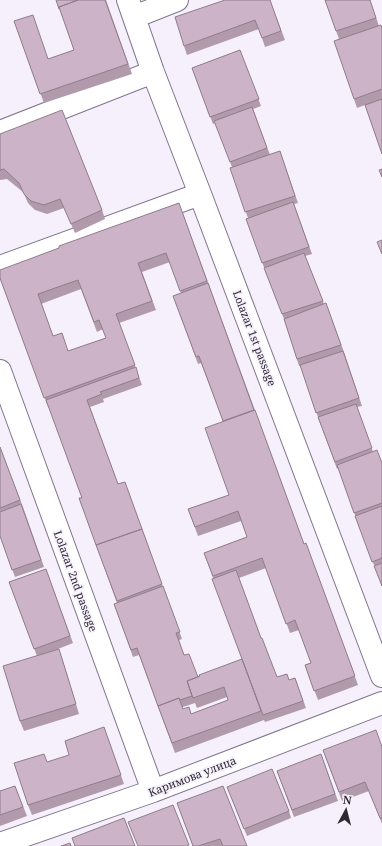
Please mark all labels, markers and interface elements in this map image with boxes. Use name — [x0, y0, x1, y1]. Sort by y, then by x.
street label: Lolazar 1st passage — [230, 288, 280, 388]
street label: Lolazar 2nd passage — [51, 528, 101, 634]
street label: Каримова улица — [146, 752, 238, 800]
north arrow — [326, 790, 366, 830]
text: N — [342, 792, 353, 808]

